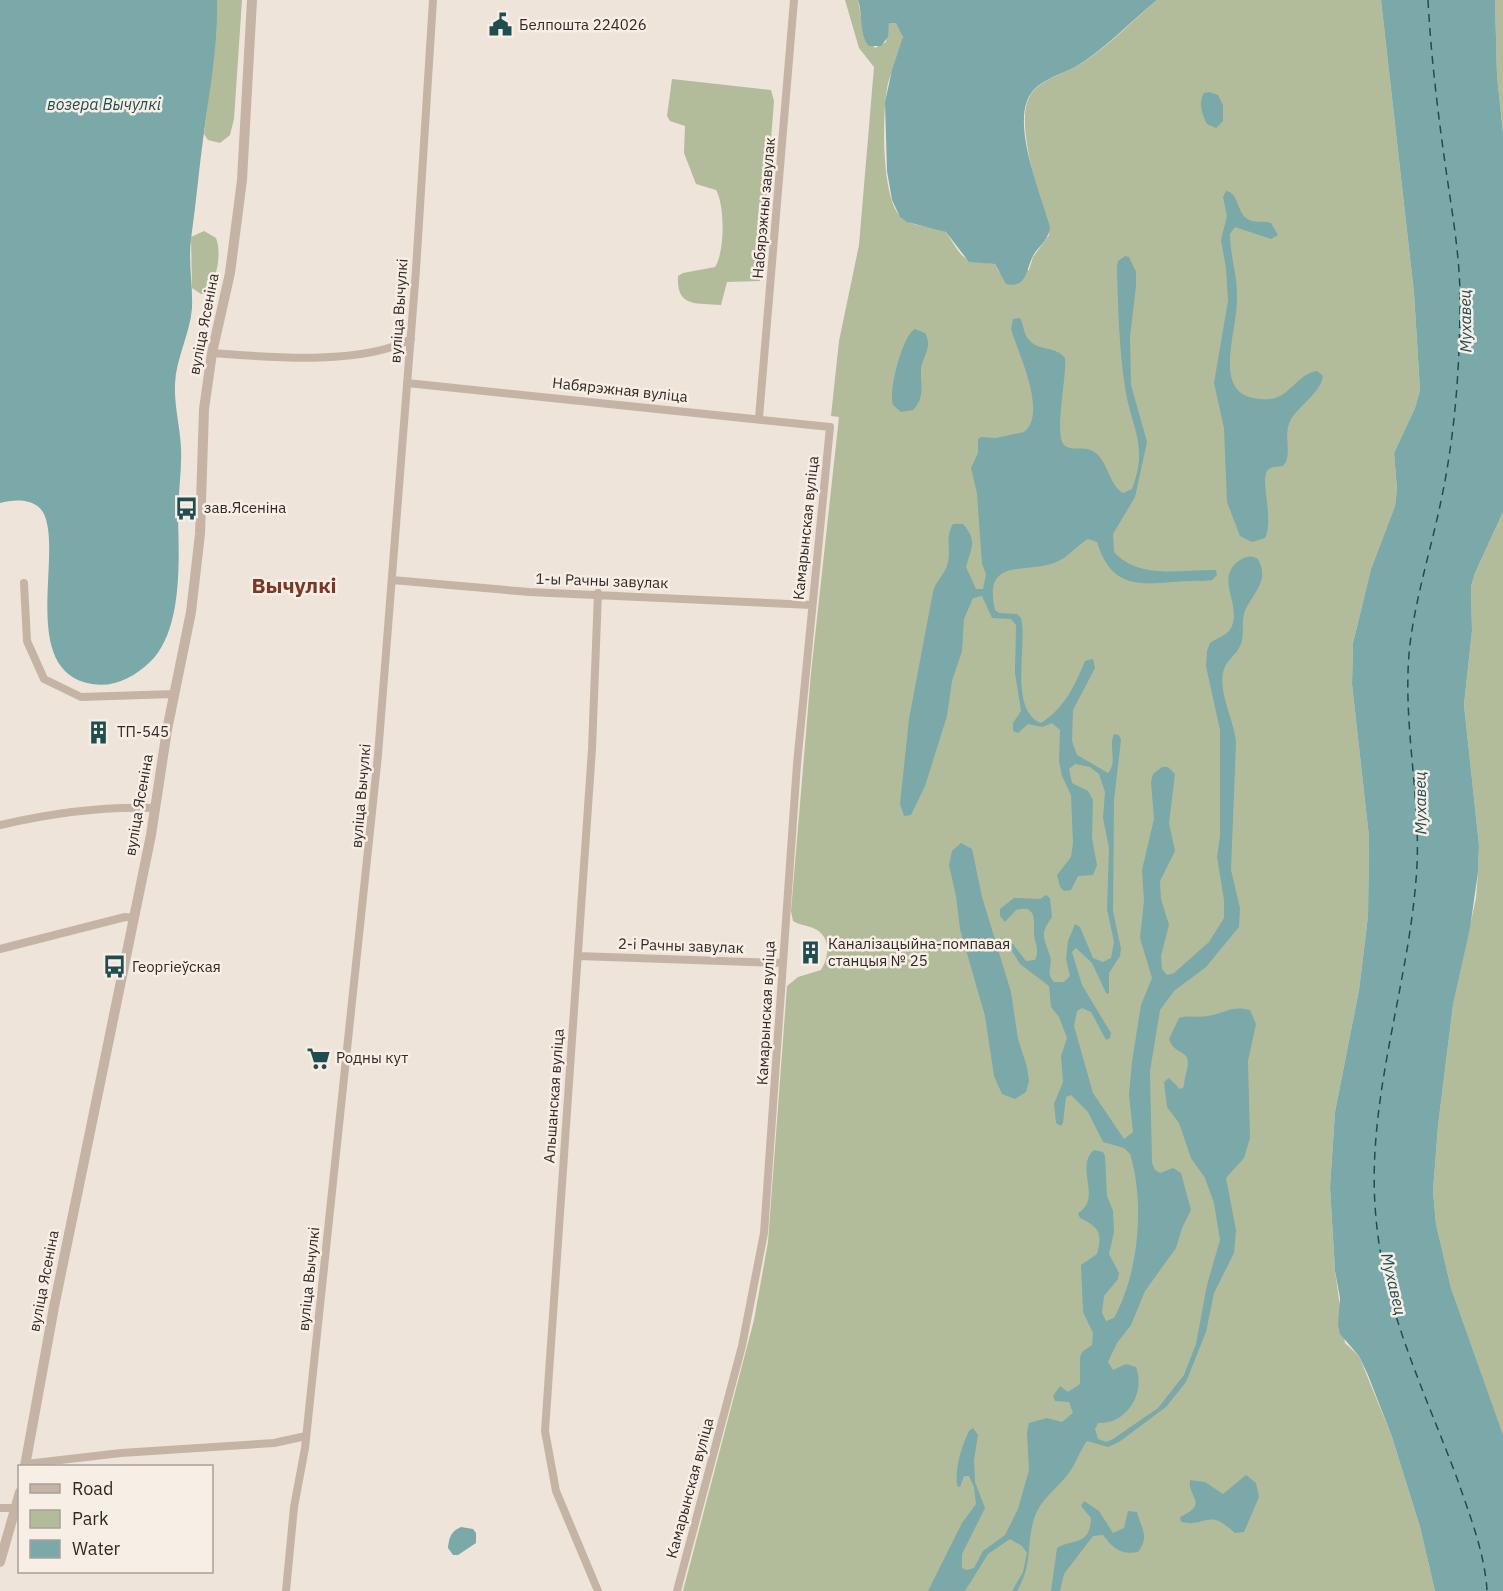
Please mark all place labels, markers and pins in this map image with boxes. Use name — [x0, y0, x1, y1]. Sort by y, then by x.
public building icon: Белпошта 224026 — [488, 12, 514, 38]
place label: Белпошта 224026 — [519, 15, 647, 34]
bus stop icon: зав.Ясеніна — [173, 495, 199, 521]
place label: зав.Ясеніна — [204, 498, 286, 517]
building icon: ТП-545 — [86, 719, 112, 745]
place label: ТП-545 — [117, 722, 169, 741]
place label: Каналізацыйна-помпавая станцыя № 25 — [828, 934, 1010, 970]
building icon: Каналізацыйна-помпавая станцыя № 25 — [797, 940, 823, 966]
bus stop icon: Георгіеўская — [101, 954, 127, 980]
place label: Георгіеўская — [132, 957, 221, 976]
supermarket icon: Родны кут — [305, 1045, 331, 1071]
place label: Родны кут — [336, 1048, 408, 1067]

